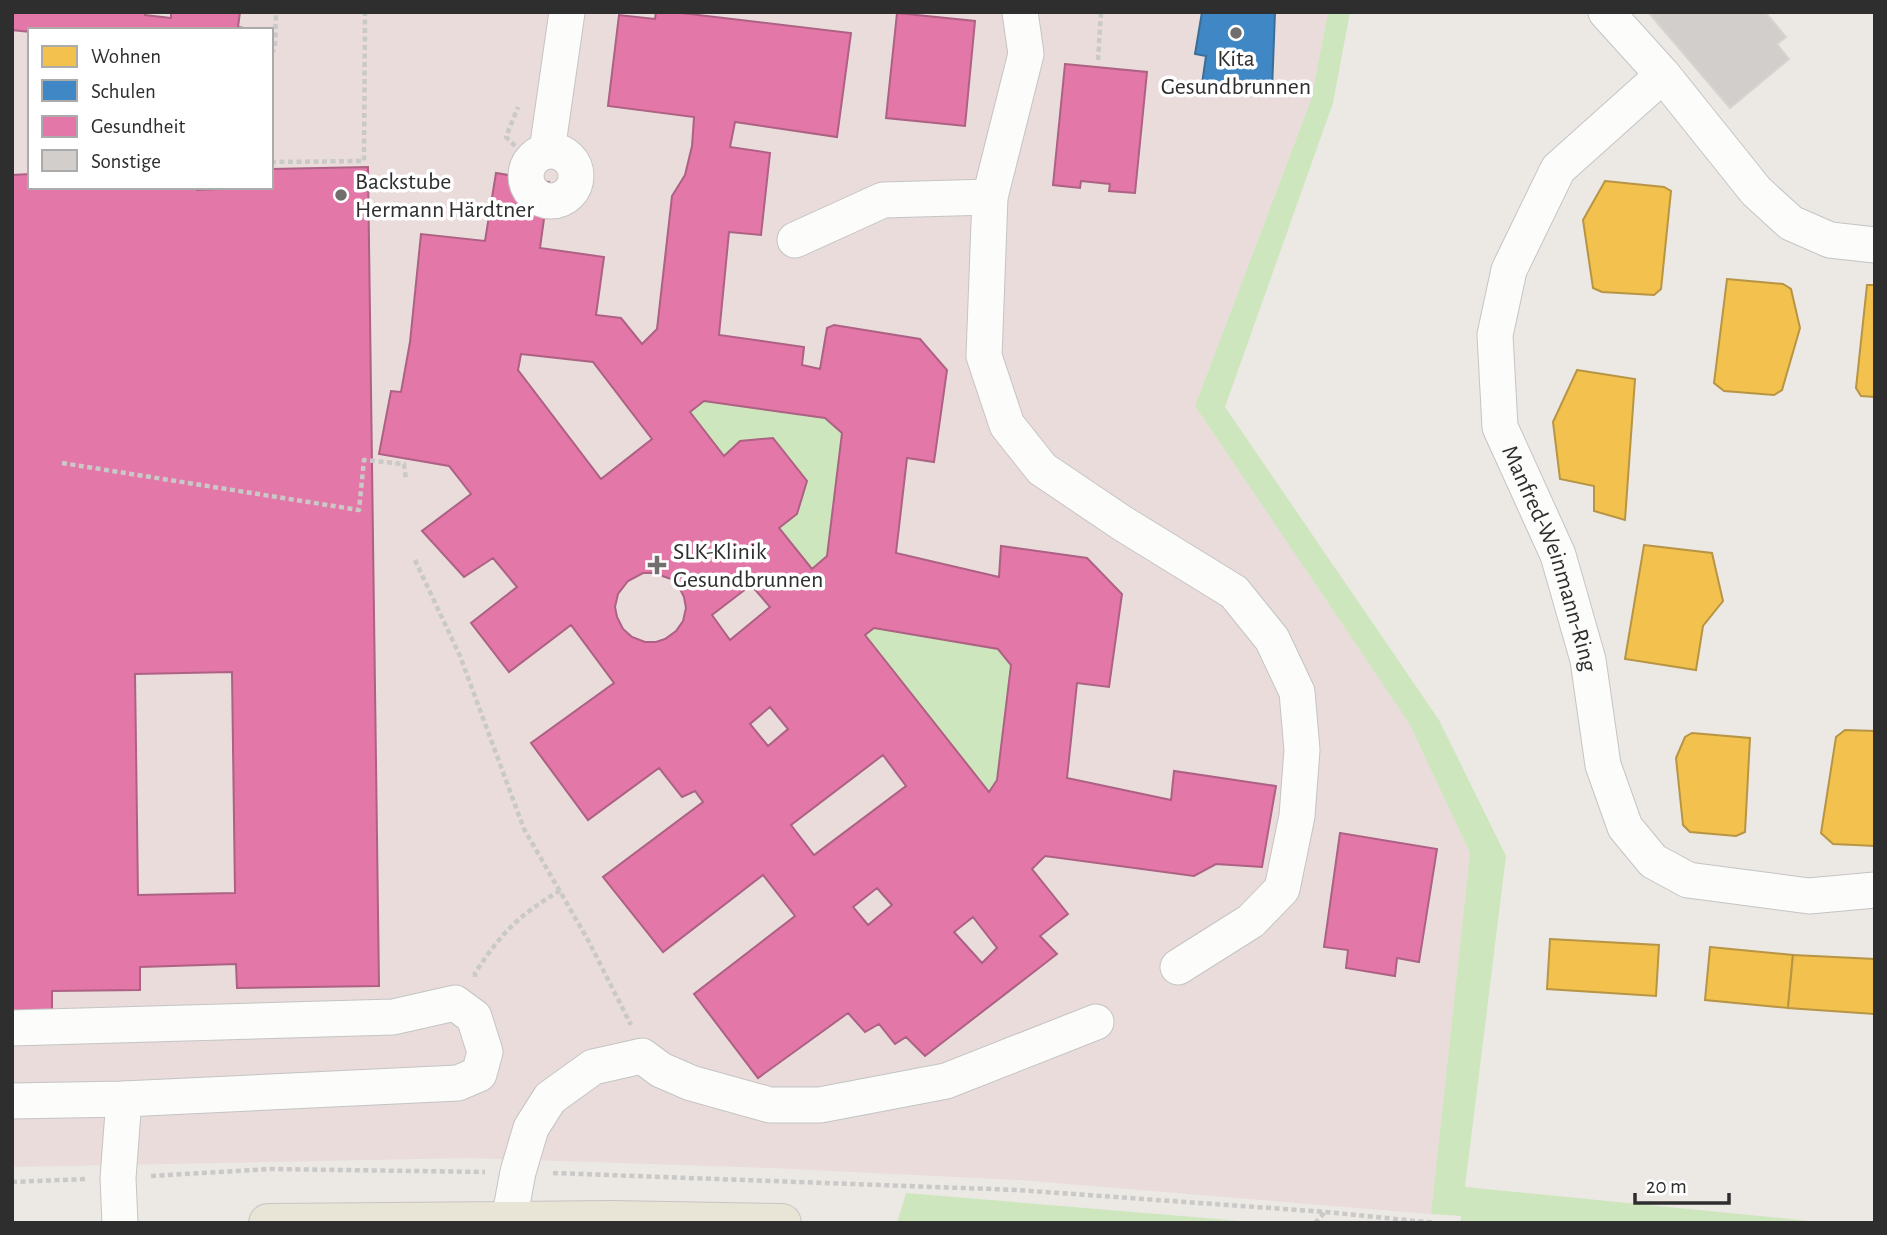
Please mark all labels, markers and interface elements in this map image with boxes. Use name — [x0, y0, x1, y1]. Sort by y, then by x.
marker: Kita Gesundbrunnen — [1228, 25, 1244, 41]
legend — [28, 28, 273, 189]
text: Wohnen — [91, 46, 161, 67]
place label: Kita Gesundbrunnen — [1161, 47, 1311, 99]
text: Schulen — [91, 81, 156, 102]
text: Gesundheit — [91, 116, 186, 137]
text: Sonstige — [91, 151, 161, 172]
place label: Backstube Hermann Härdtner — [355, 170, 534, 222]
marker: Backstube Hermann Härdtner — [333, 187, 349, 203]
street label: Manfred-Weinmann-Ring — [1497, 442, 1601, 673]
place label: SLK-Klinik Gesundbrunnen — [673, 540, 824, 592]
marker: SLK-Klinik Gesundbrunnen — [647, 555, 667, 575]
scale bar — [1635, 1162, 1730, 1206]
text: 20 m — [1646, 1176, 1687, 1197]

